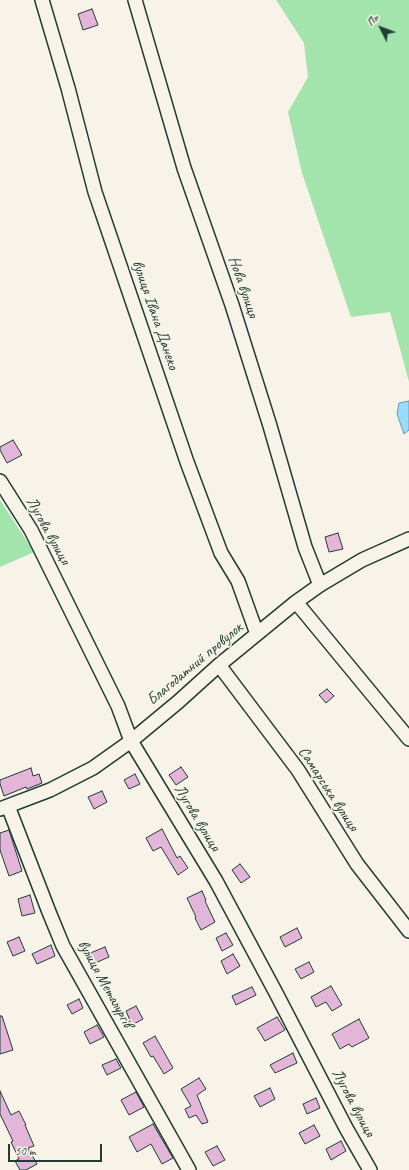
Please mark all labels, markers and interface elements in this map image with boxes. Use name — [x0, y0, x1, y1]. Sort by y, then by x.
north arrow — [361, 8, 401, 48]
text: Пн — [363, 11, 381, 29]
street label: Нова вулиця — [224, 254, 262, 320]
street label: вулиця Івана Данеко — [127, 258, 183, 372]
street label: Лугова вулиця — [22, 494, 74, 568]
street label: Благодатний провулок — [143, 618, 247, 710]
street label: Самарська вулиця — [294, 743, 362, 835]
street label: Лугова вулиця — [170, 781, 224, 855]
street label: вулиця Металургів — [73, 937, 137, 1031]
street label: Лугова вулиця — [327, 1066, 379, 1140]
scale bar — [10, 1136, 104, 1162]
text: 50 m — [15, 1143, 35, 1159]

